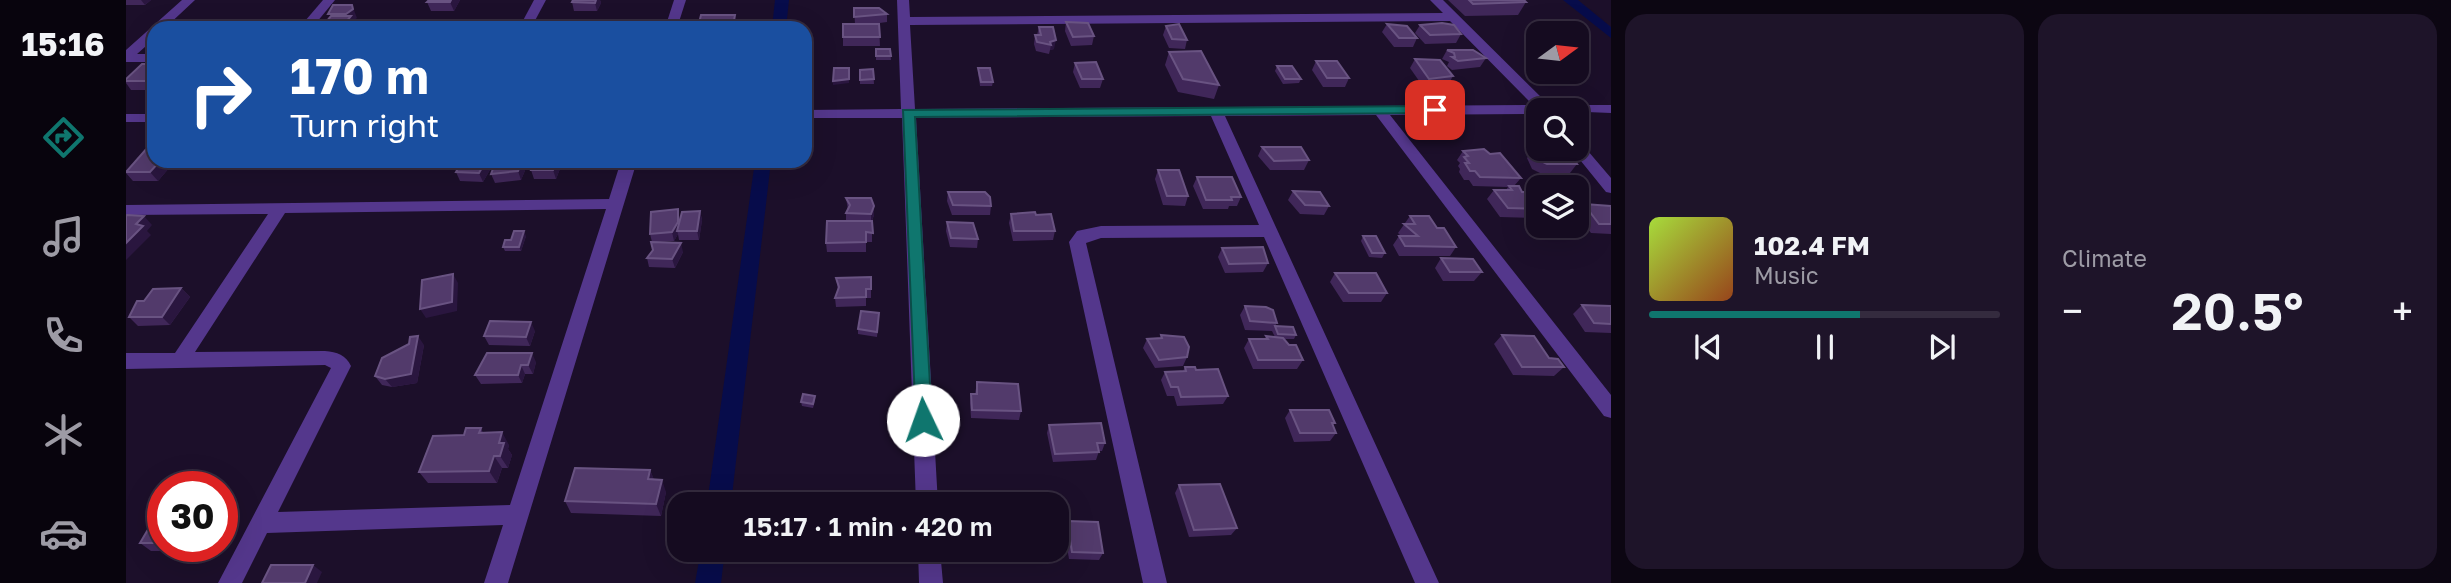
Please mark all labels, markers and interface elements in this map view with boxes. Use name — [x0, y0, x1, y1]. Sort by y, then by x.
north arrow — [1526, 21, 1589, 84]
map controls — [1526, 21, 1589, 238]
text: 15:16 — [21, 25, 105, 63]
text: 170 m — [290, 46, 429, 105]
icon: right — [175, 49, 266, 140]
pin — [1405, 80, 1465, 140]
icon: arrive — [1416, 91, 1454, 129]
button: search — [1526, 98, 1589, 161]
text: Turn right — [290, 106, 439, 144]
icon: directions — [39, 113, 88, 162]
button: layers — [1526, 175, 1589, 238]
icon: music — [39, 212, 88, 261]
text: 102.4 FM — [1754, 230, 1870, 261]
text: Climate — [2062, 244, 2147, 272]
text: Music — [1754, 261, 1819, 289]
text: 20.5° — [2172, 279, 2303, 341]
text: − — [2062, 288, 2083, 333]
text: + — [2392, 288, 2413, 333]
icon: phone — [39, 311, 88, 360]
icon: previous — [1689, 328, 1727, 366]
icon: pause — [1806, 328, 1844, 366]
icon: next — [1923, 328, 1961, 366]
position arrow — [886, 383, 960, 457]
icon: climate — [39, 410, 88, 459]
speed limit sign: 30 — [147, 471, 238, 562]
icon: car — [39, 509, 88, 558]
text: 15:17 · 1 min · 420 m — [744, 511, 992, 542]

